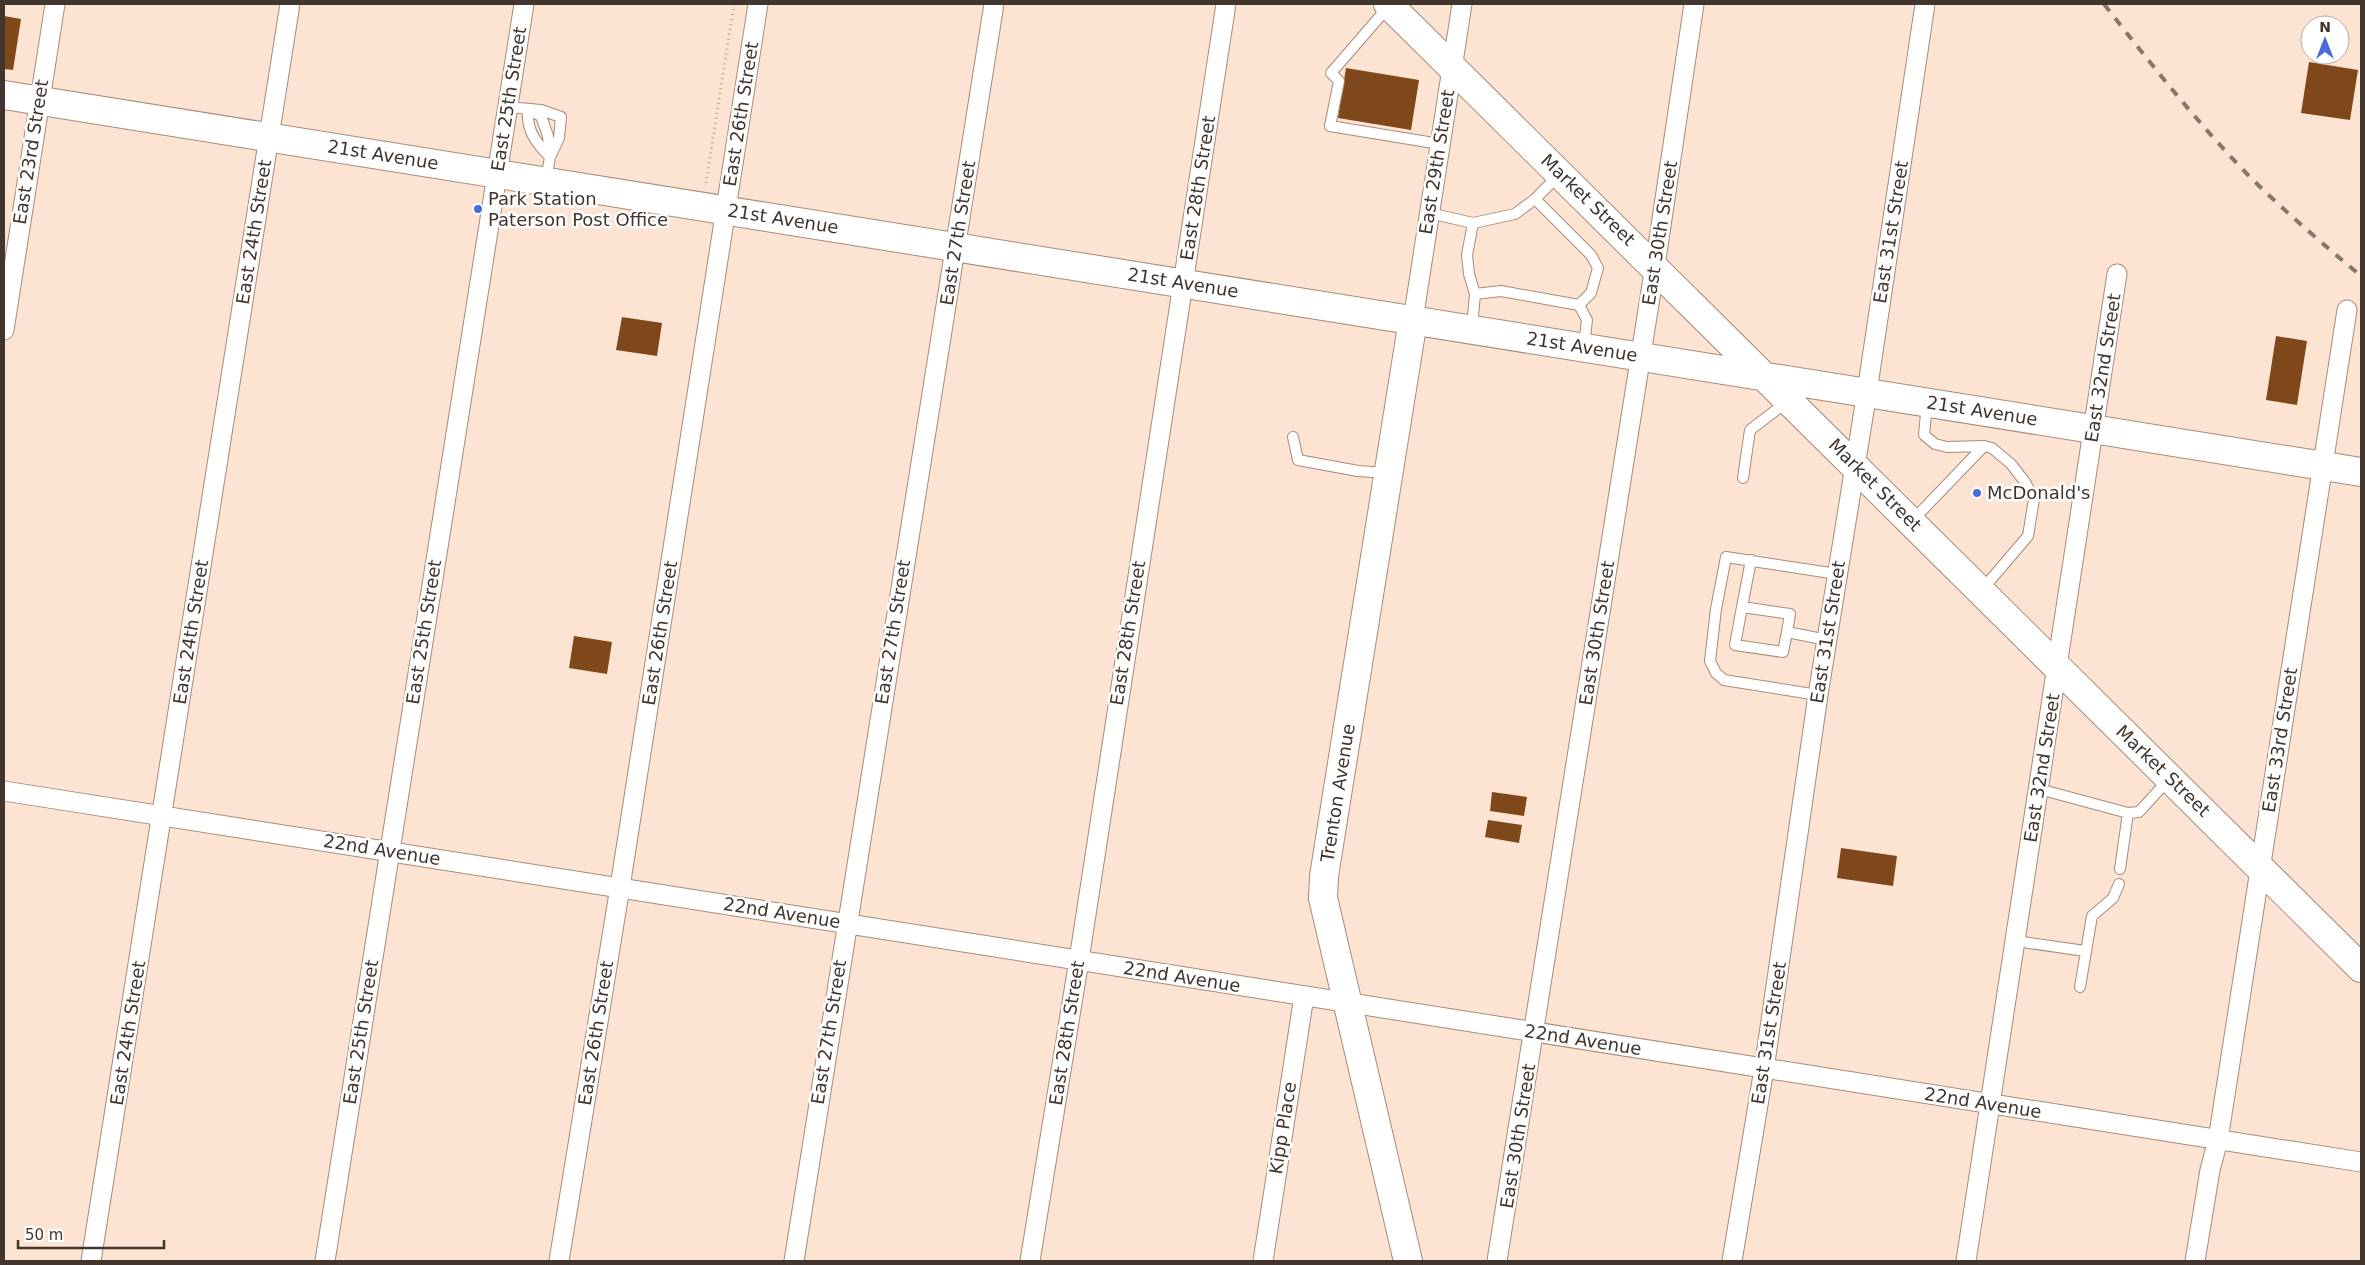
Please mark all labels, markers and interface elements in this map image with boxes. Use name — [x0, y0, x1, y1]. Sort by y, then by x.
north arrow — [2300, 15, 2350, 65]
text: N — [2319, 19, 2331, 35]
street label: East 25th Street — [487, 25, 530, 173]
street label: East 26th Street — [719, 40, 762, 188]
street label: East 23rd Street — [9, 78, 52, 226]
street label: East 29th Street — [1415, 88, 1458, 236]
street label: East 28th Street — [1176, 114, 1219, 262]
street label: 21st Avenue — [326, 135, 440, 174]
street label: Market Street — [1537, 150, 1640, 250]
street label: East 24th Street — [232, 158, 275, 306]
street label: East 27th Street — [936, 159, 979, 307]
street label: East 30th Street — [1638, 159, 1681, 307]
street label: East 31st Street — [1869, 159, 1912, 305]
place label: Park Station Paterson Post Office — [488, 188, 668, 230]
street label: 21st Avenue — [726, 199, 840, 238]
marker: Park Station Paterson Post Office — [472, 203, 484, 215]
street label: 21st Avenue — [1126, 263, 1240, 302]
street label: East 32nd Street — [2080, 292, 2125, 444]
street label: 21st Avenue — [1525, 327, 1639, 366]
street label: 21st Avenue — [1925, 391, 2039, 430]
street label: Market Street — [1825, 434, 1926, 535]
place label: McDonald's — [1987, 482, 2091, 503]
marker: McDonald's — [1971, 487, 1983, 499]
street label: East 24th Street — [169, 558, 212, 706]
street label: East 25th Street — [402, 558, 445, 706]
street label: East 27th Street — [871, 558, 914, 706]
street label: East 26th Street — [638, 559, 681, 707]
street label: East 28th Street — [1106, 559, 1149, 707]
street label: East 30th Street — [1575, 559, 1618, 707]
street label: East 31st Street — [1806, 559, 1849, 705]
street label: East 33rd Street — [2258, 666, 2301, 814]
street label: East 32nd Street — [2019, 692, 2064, 844]
street label: Market Street — [2112, 721, 2215, 821]
street label: Trenton Avenue — [1316, 722, 1359, 865]
street label: 22nd Avenue — [322, 830, 442, 869]
street label: 22nd Avenue — [722, 893, 842, 932]
street label: 22nd Avenue — [1122, 957, 1242, 996]
street label: East 25th Street — [339, 958, 382, 1106]
street label: East 27th Street — [807, 958, 850, 1106]
street label: East 24th Street — [106, 959, 149, 1107]
street label: East 26th Street — [574, 959, 617, 1107]
street label: East 28th Street — [1045, 959, 1088, 1107]
street label: East 31st Street — [1747, 960, 1790, 1106]
street label: 22nd Avenue — [1523, 1020, 1643, 1059]
street label: East 30th Street — [1496, 1062, 1539, 1210]
street label: Kipp Place — [1265, 1080, 1300, 1176]
street label: 22nd Avenue — [1923, 1083, 2043, 1122]
scale bar — [18, 1218, 164, 1250]
text: 50 m — [25, 1226, 63, 1244]

